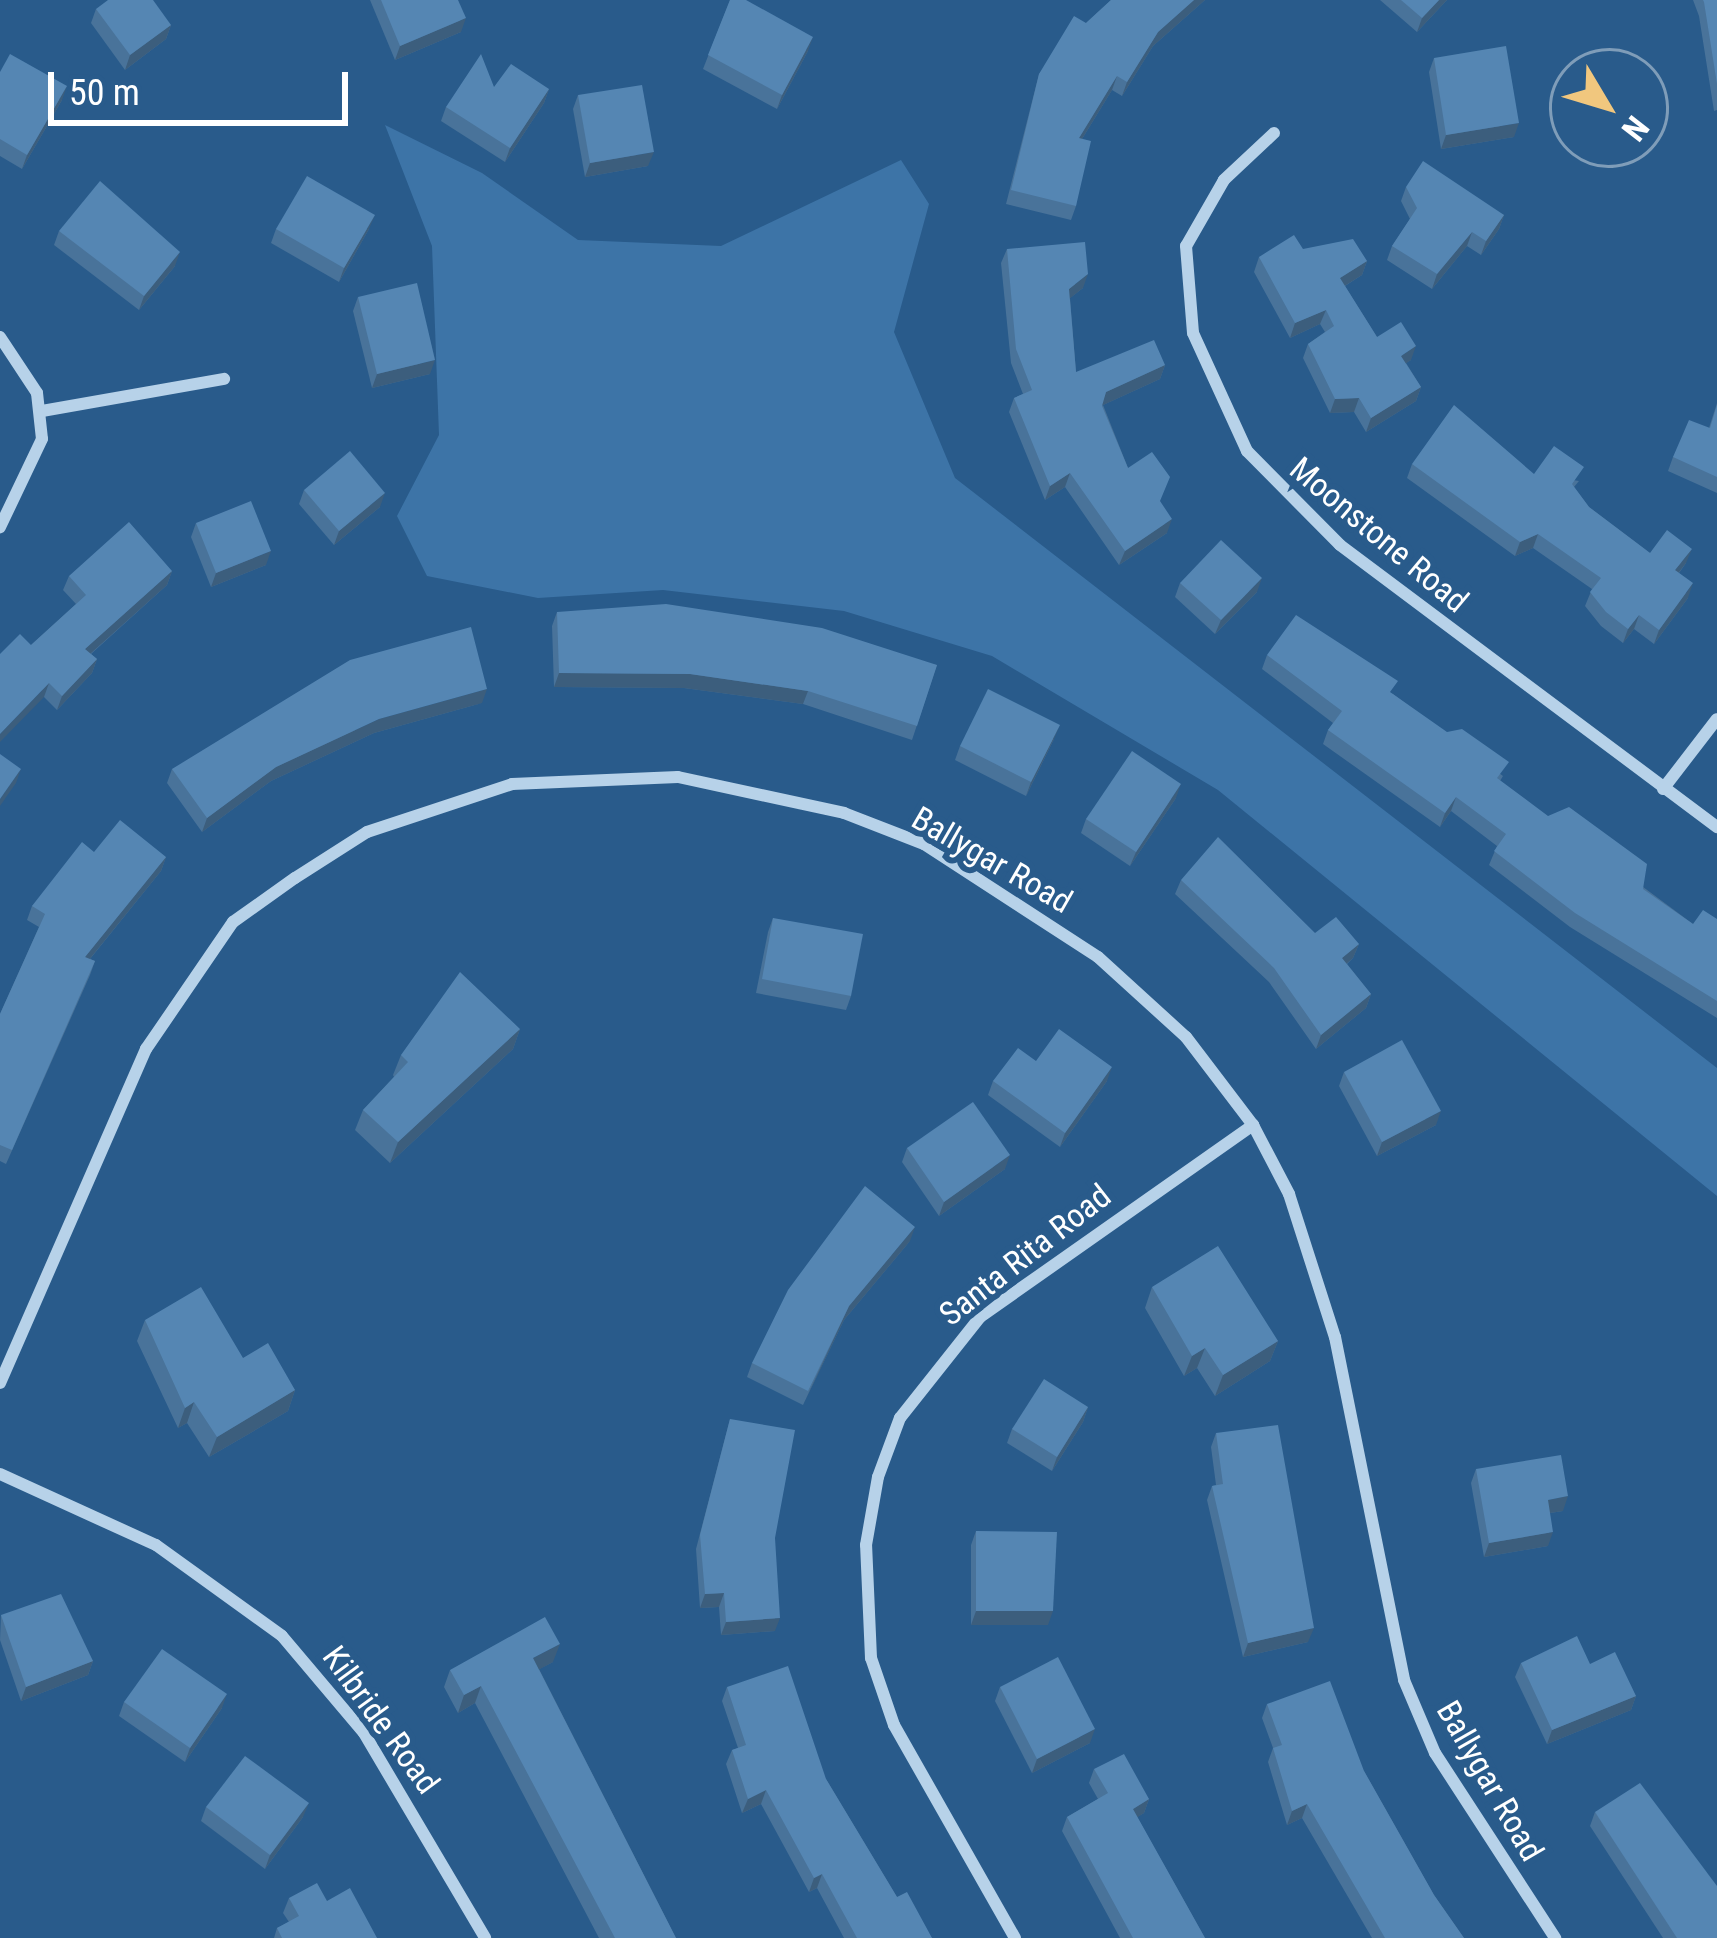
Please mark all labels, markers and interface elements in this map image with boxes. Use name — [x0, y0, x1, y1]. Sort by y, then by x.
scale bar — [54, 48, 354, 122]
north arrow — [1549, 48, 1669, 168]
text: 50 m — [69, 72, 140, 114]
text: N — [1614, 109, 1657, 149]
street label: Moonstone Road — [1282, 449, 1476, 621]
street label: Ballygar Road — [905, 798, 1079, 922]
street label: Santa Rita Road — [931, 1176, 1119, 1334]
street label: Kilbride Road — [314, 1638, 448, 1802]
street label: Ballygar Road — [1428, 1694, 1552, 1868]

